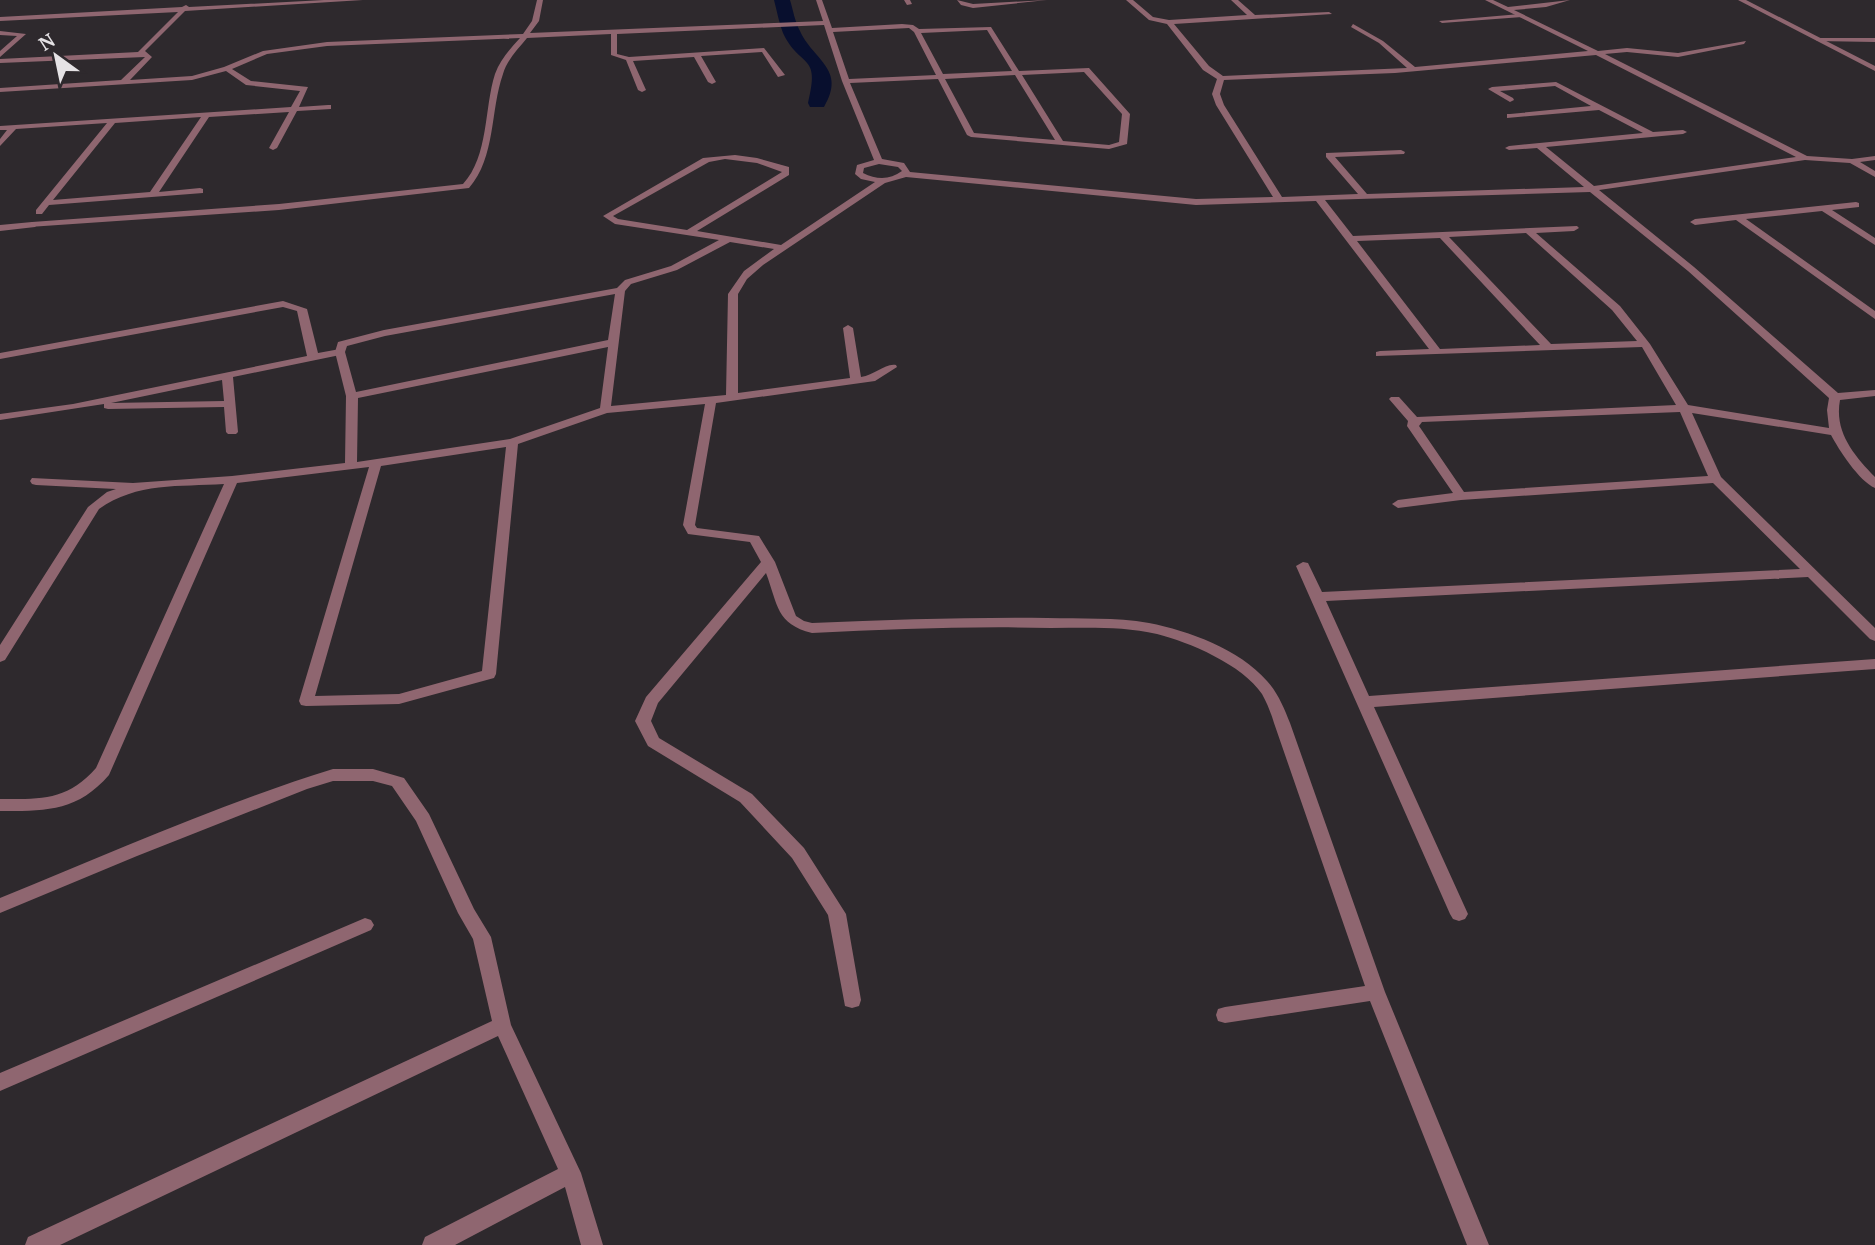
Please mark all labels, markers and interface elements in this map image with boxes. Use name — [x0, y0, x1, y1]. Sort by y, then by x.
north arrow — [21, 21, 91, 91]
text: N — [34, 27, 60, 56]

